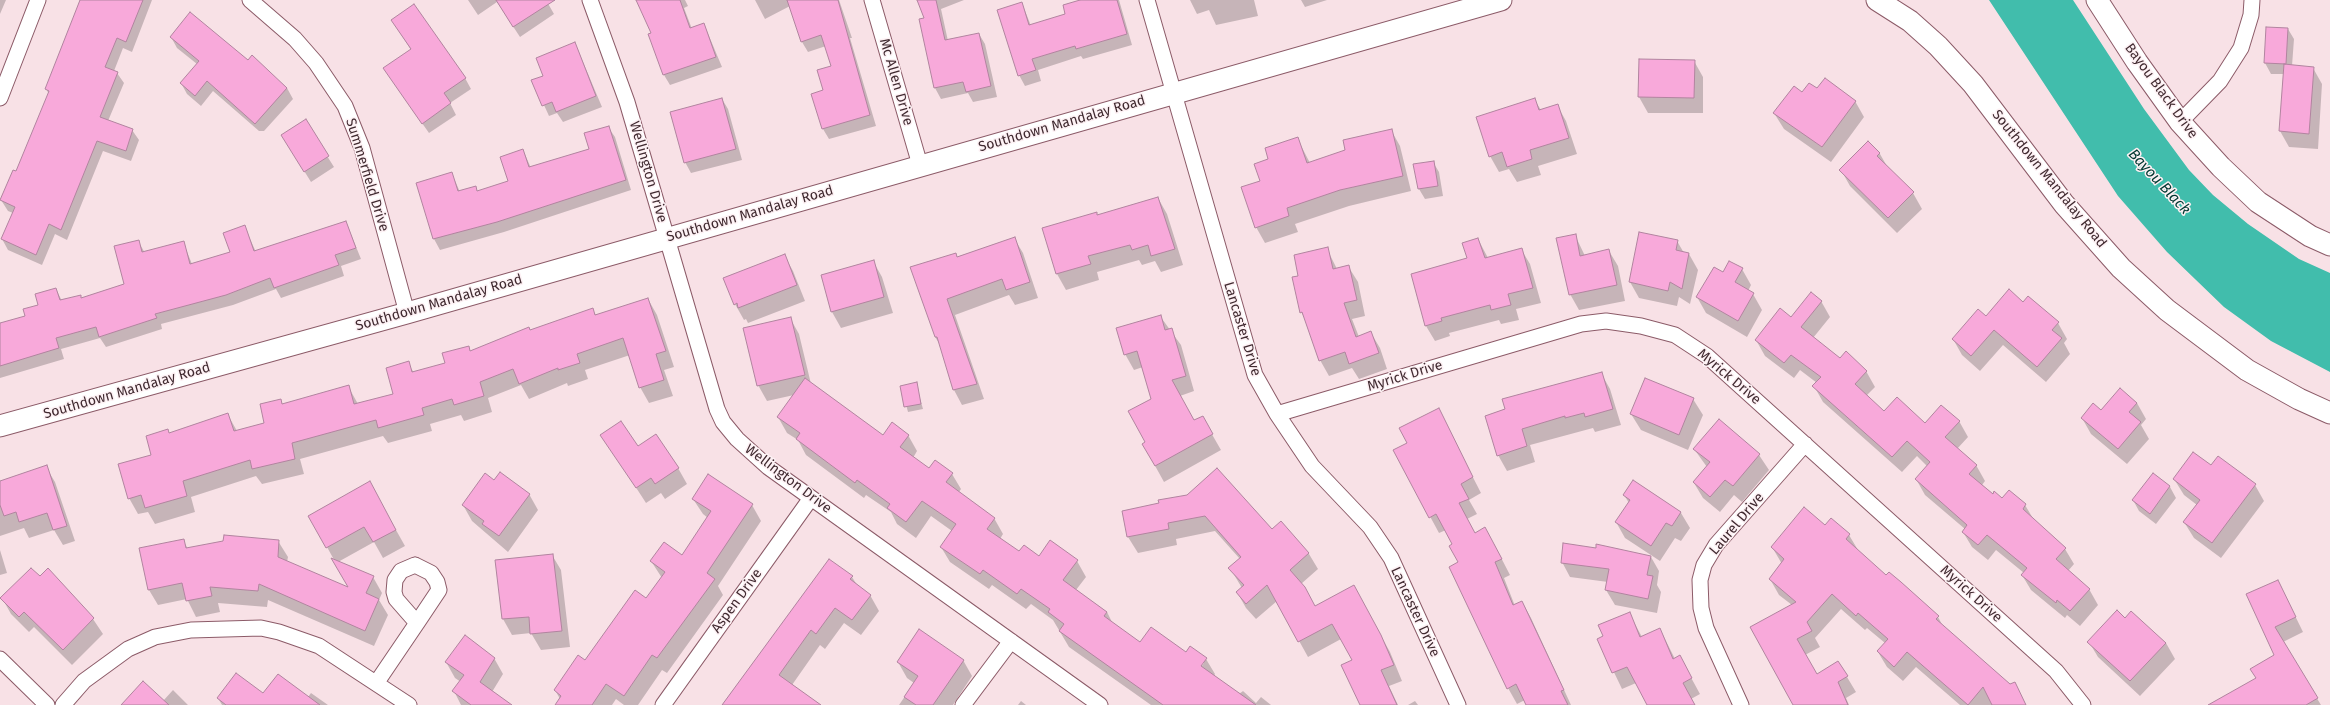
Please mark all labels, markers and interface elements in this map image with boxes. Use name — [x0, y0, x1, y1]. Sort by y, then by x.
street label: Mc Allen Drive — [876, 37, 916, 127]
street label: Bayou Black Drive — [2121, 40, 2201, 142]
street label: Southdown Mandalay Road — [977, 92, 1147, 156]
street label: Southdown Mandalay Road — [1988, 107, 2110, 251]
street label: Summerfield Drive — [342, 116, 392, 234]
street label: Wellington Drive — [626, 119, 670, 225]
water label: Bayou Black — [2124, 146, 2194, 218]
street label: Southdown Mandalay Road — [665, 182, 835, 246]
street label: Southdown Mandalay Road — [354, 271, 524, 335]
street label: Lancaster Drive — [1220, 280, 1264, 378]
street label: Myrick Drive — [1694, 346, 1764, 408]
street label: Myrick Drive — [1365, 357, 1445, 395]
street label: Southdown Mandalay Road — [42, 359, 212, 423]
street label: Wellington Drive — [741, 441, 835, 517]
street label: Laurel Drive — [1706, 490, 1768, 558]
street label: Myrick Drive — [1937, 562, 2005, 626]
street label: Lancaster Drive — [1387, 564, 1443, 660]
street label: Aspen Drive — [708, 566, 766, 636]

